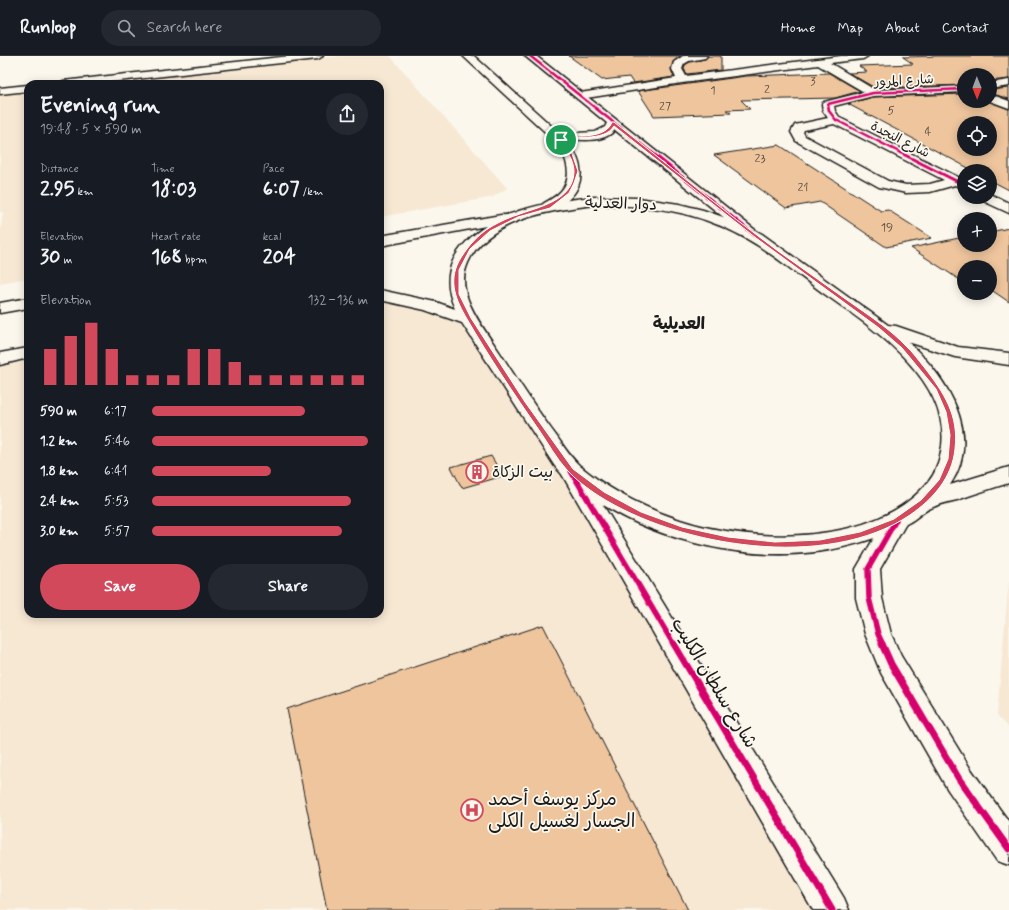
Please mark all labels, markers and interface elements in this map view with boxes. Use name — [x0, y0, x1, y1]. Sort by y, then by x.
search box — [101, 10, 381, 46]
text: Runloop — [20, 15, 77, 40]
icon: search — [115, 17, 137, 39]
text: Search here — [147, 18, 222, 38]
text: Home — [781, 19, 815, 37]
text: Map — [837, 19, 863, 37]
text: About — [885, 19, 920, 37]
text: Contact — [942, 19, 989, 37]
north arrow — [957, 68, 997, 108]
map controls — [957, 68, 997, 300]
street label: شارع المرور — [873, 71, 934, 91]
house number: 3 — [810, 74, 816, 90]
house number: 2 — [764, 82, 770, 98]
house number: 1 — [710, 83, 716, 99]
text: Evening run — [40, 92, 160, 120]
button: share — [326, 93, 368, 135]
house number: 27 — [659, 99, 671, 115]
house number: 5 — [887, 103, 895, 119]
button: locate — [957, 116, 997, 156]
street label: شارع النجدة — [868, 118, 932, 162]
text: 19:48 · 5 × 590 m — [40, 121, 142, 138]
pin — [544, 123, 578, 157]
house number: 4 — [925, 124, 932, 140]
icon: arrive — [550, 129, 572, 151]
house number: 23 — [755, 151, 765, 167]
text: Distance — [40, 162, 79, 176]
text: Time — [151, 162, 174, 176]
text: Pace — [263, 162, 285, 176]
button: layers — [957, 164, 997, 204]
text: 2.95 — [40, 176, 74, 203]
text: 18:03 — [151, 176, 196, 203]
text: 6:07 — [263, 176, 299, 203]
house number: 21 — [797, 180, 809, 196]
text: km — [74, 185, 93, 199]
text: /km — [299, 185, 323, 199]
street label: دوار العدلية — [585, 192, 657, 216]
button: + — [957, 212, 997, 252]
house number: 19 — [881, 220, 893, 236]
text: Elevation — [40, 230, 83, 244]
text: Heart rate — [151, 230, 201, 244]
text: kcal — [263, 230, 281, 244]
text: 30 — [40, 244, 60, 271]
text: 168 — [151, 244, 182, 271]
text: 204 — [263, 244, 296, 271]
text: m — [60, 253, 72, 267]
text: bpm — [182, 253, 207, 267]
button: − — [957, 260, 997, 300]
text: Elevation — [40, 292, 91, 309]
text: 132–136 m — [308, 292, 368, 309]
district label: العديلية — [653, 313, 705, 335]
text: 590 m — [40, 403, 77, 420]
text: 6:17 — [104, 403, 126, 420]
text: 1.2 km — [40, 433, 77, 450]
text: 5:46 — [104, 433, 130, 450]
building icon: بيت الزكاة — [464, 459, 490, 485]
place label: بيت الزكاة — [492, 462, 553, 483]
text: 1.8 km — [40, 463, 78, 480]
text: 6:41 — [104, 463, 127, 480]
text: 2.4 km — [40, 493, 79, 510]
text: 5:53 — [104, 493, 129, 510]
text: 3.0 km — [40, 523, 78, 540]
text: 5:57 — [104, 523, 130, 540]
button: Save — [40, 564, 200, 610]
button: Share — [208, 564, 368, 610]
street label: شارع سلطان الكليب — [665, 613, 763, 753]
place label: مركز يوسف أحمد الجسار لغسيل الكلى — [488, 787, 635, 834]
hospital icon: مركز يوسف أحمد الجسار لغسيل الكلى — [459, 797, 485, 823]

